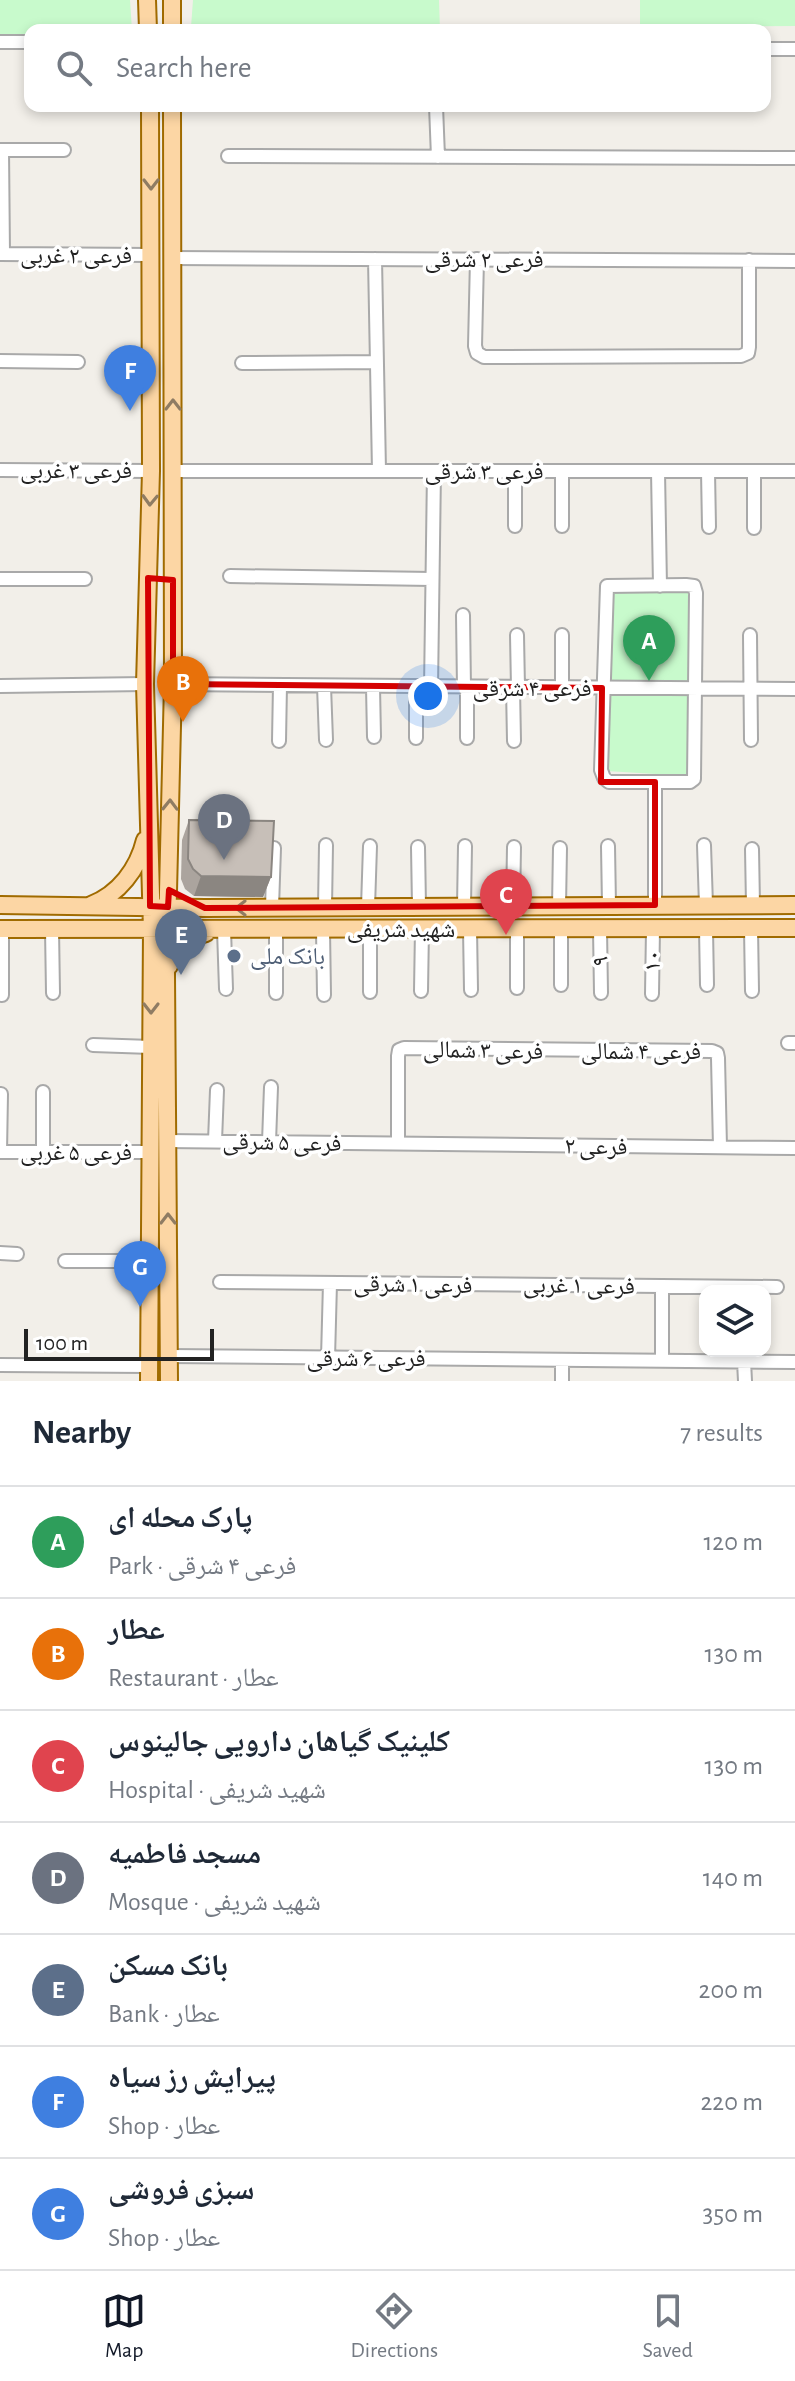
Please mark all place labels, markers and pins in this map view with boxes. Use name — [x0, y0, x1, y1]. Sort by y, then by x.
pin: F — [104, 345, 156, 411]
pin: A — [623, 615, 675, 681]
pin: B — [157, 656, 209, 722]
pin: D — [198, 794, 250, 860]
pin: C — [480, 869, 532, 935]
pin: E — [155, 909, 207, 975]
place label: بانک ملی — [250, 945, 325, 970]
marker: بانک ملی — [225, 947, 243, 965]
pin: G — [114, 1241, 166, 1307]

